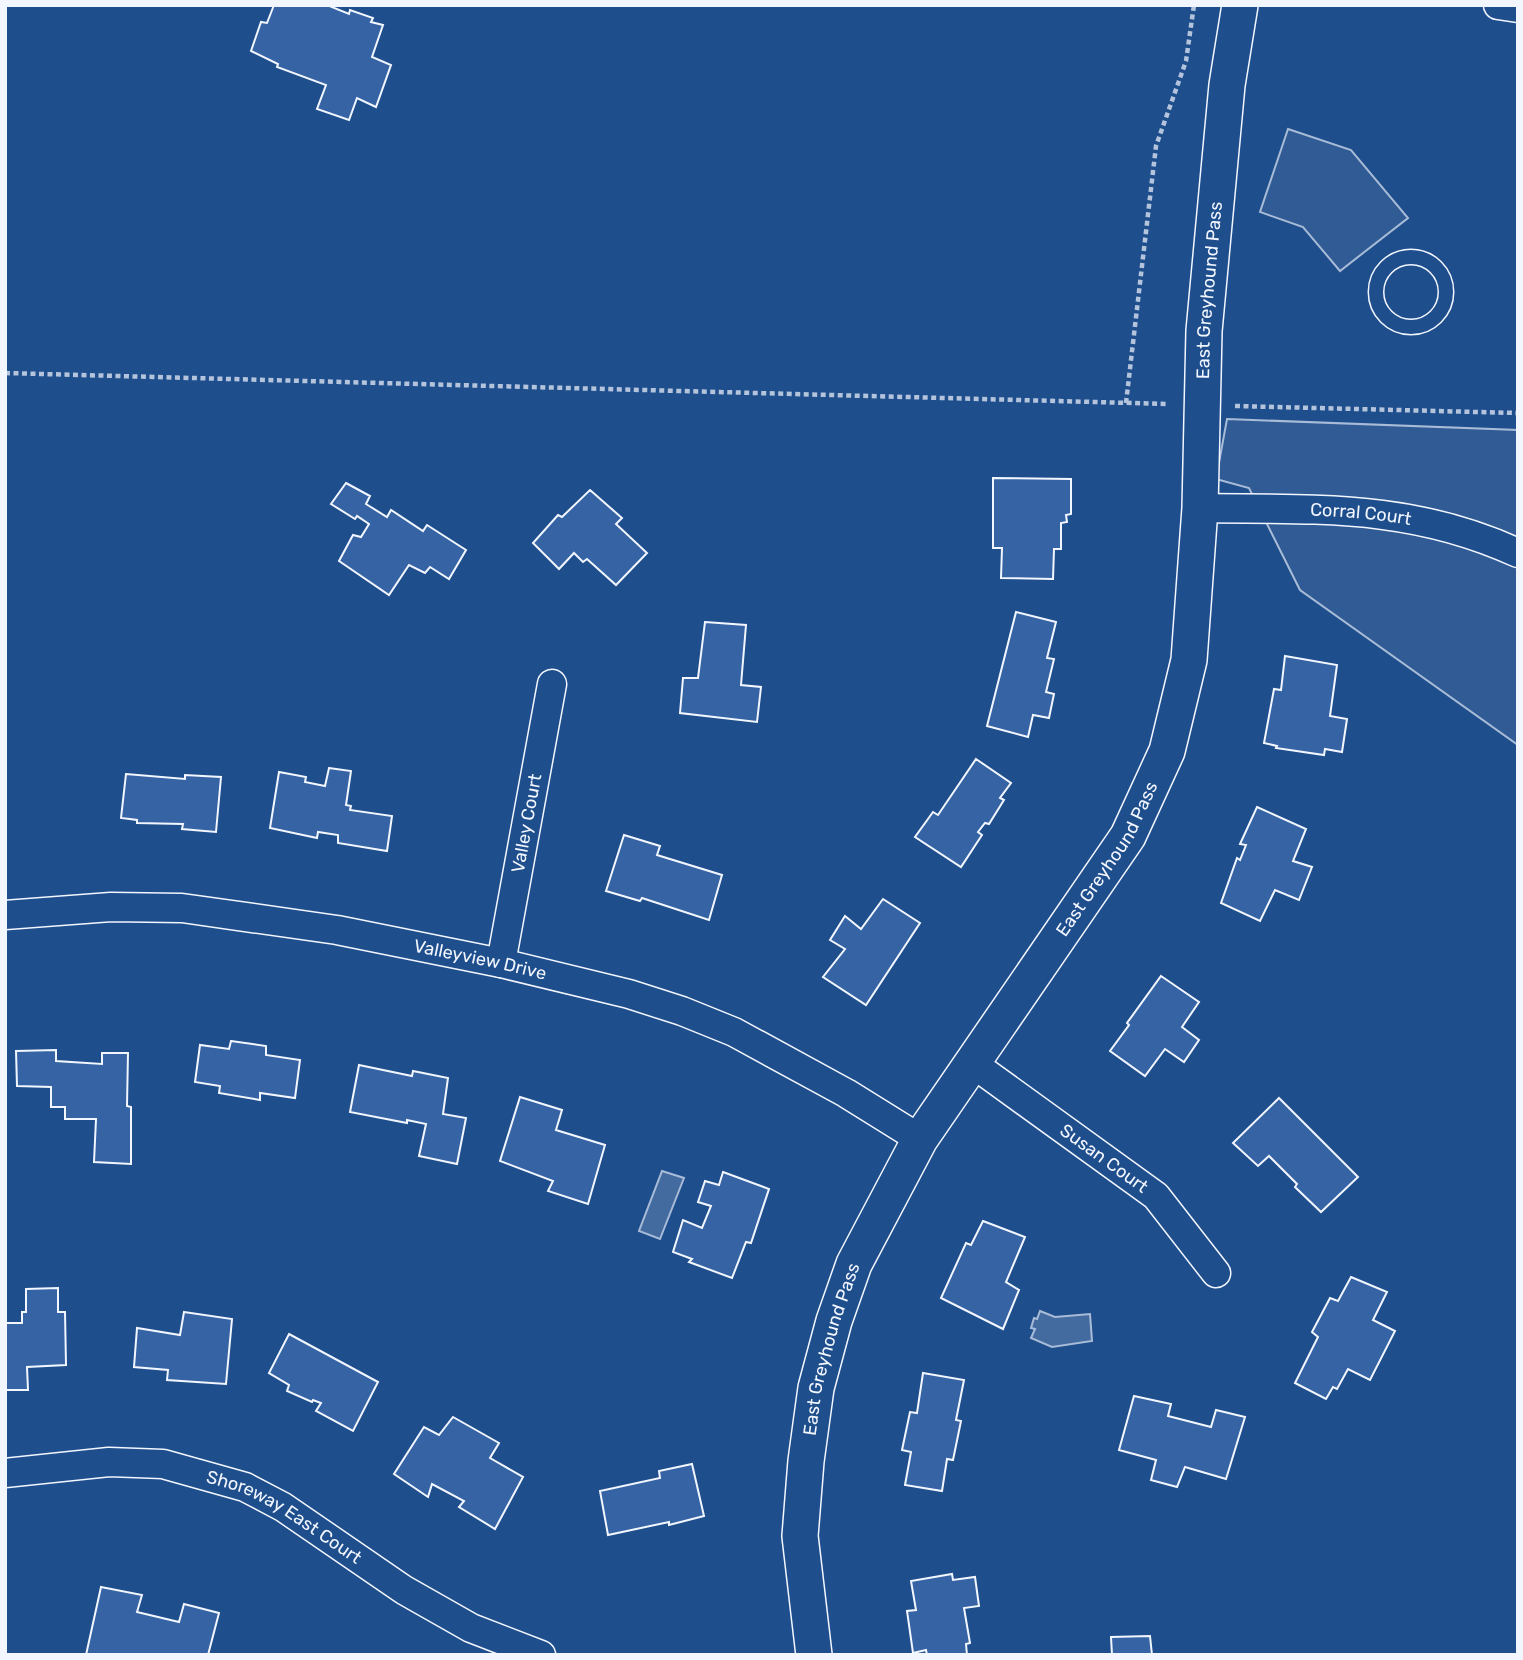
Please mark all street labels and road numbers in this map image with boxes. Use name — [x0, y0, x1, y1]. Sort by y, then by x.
street label: East Greyhound Pass — [1192, 201, 1227, 379]
street label: Corral Court — [1310, 498, 1413, 530]
street label: Valley Court — [507, 772, 546, 875]
street label: East Greyhound Pass — [1051, 778, 1162, 941]
street label: Valleyview Drive — [412, 935, 549, 985]
street label: Susan Court — [1056, 1119, 1153, 1198]
street label: East Greyhound Pass — [799, 1260, 865, 1437]
street label: Shoreway East Court — [204, 1466, 366, 1569]

